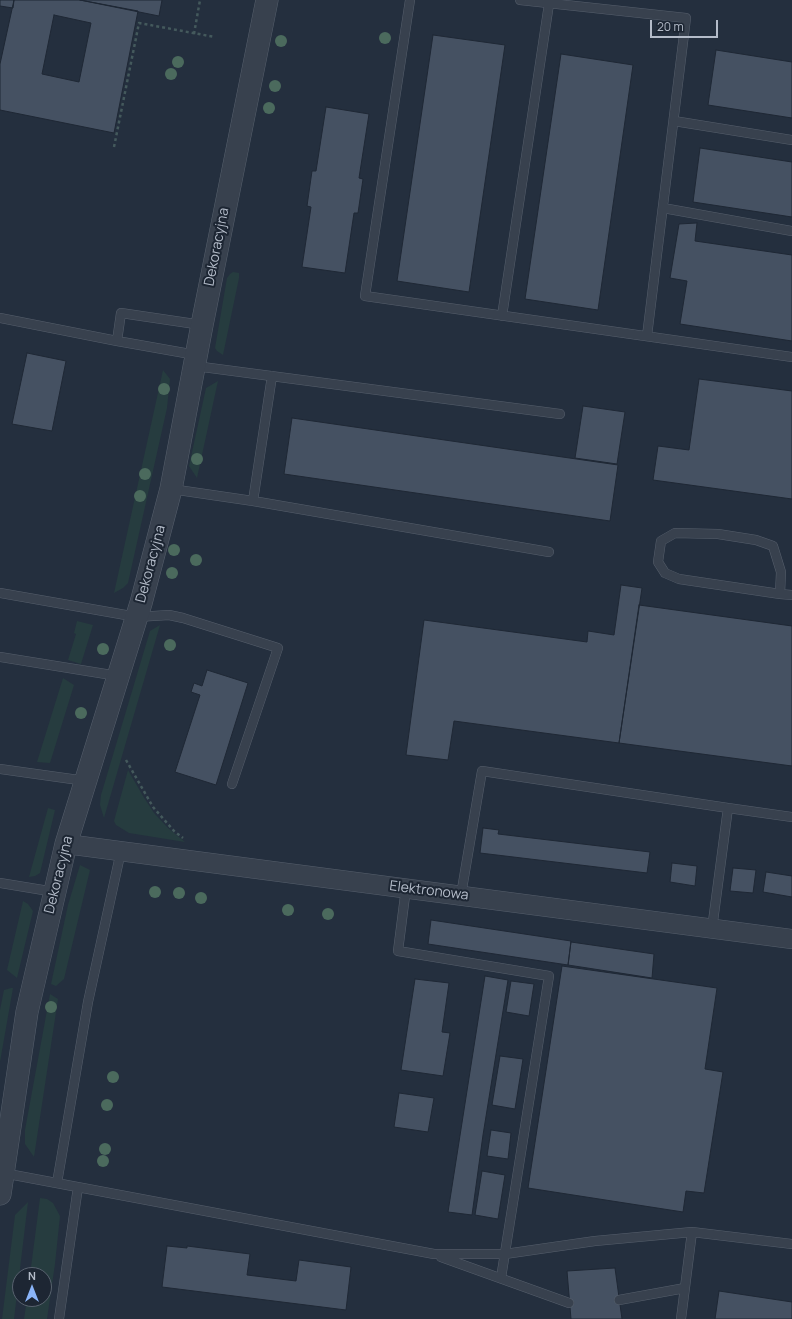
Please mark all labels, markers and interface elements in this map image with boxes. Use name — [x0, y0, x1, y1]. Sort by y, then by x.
scale bar — [652, 12, 720, 38]
text: 20 m — [657, 18, 684, 35]
street label: Dekoracyjna — [201, 206, 233, 288]
street label: Dekoracyjna — [133, 523, 169, 605]
street label: Dekoracyjna — [41, 834, 77, 916]
street label: Elektronowa — [389, 878, 469, 904]
north arrow — [12, 1267, 52, 1307]
text: N — [28, 1268, 36, 1283]

